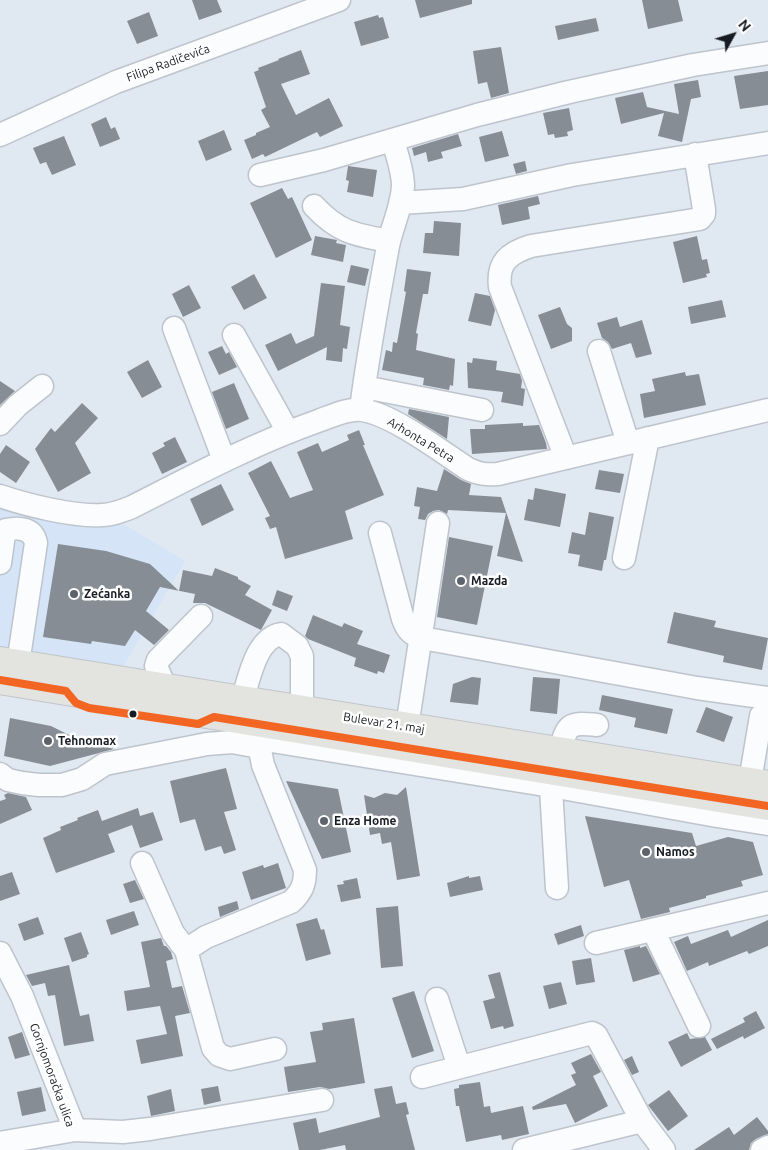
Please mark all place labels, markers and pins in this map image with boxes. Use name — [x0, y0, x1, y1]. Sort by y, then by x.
place label: Mazda — [471, 574, 508, 588]
marker: Mazda — [455, 575, 467, 587]
place label: Zećanka — [84, 587, 130, 601]
marker: Zećanka — [68, 588, 80, 600]
unlabelled marker — [128, 709, 138, 719]
place label: Tehnomax — [58, 734, 116, 748]
marker: Tehnomax — [42, 735, 54, 747]
place label: Enza Home — [334, 814, 396, 828]
marker: Enza Home — [318, 815, 330, 827]
place label: Namos — [656, 845, 695, 859]
marker: Namos — [640, 846, 652, 858]

